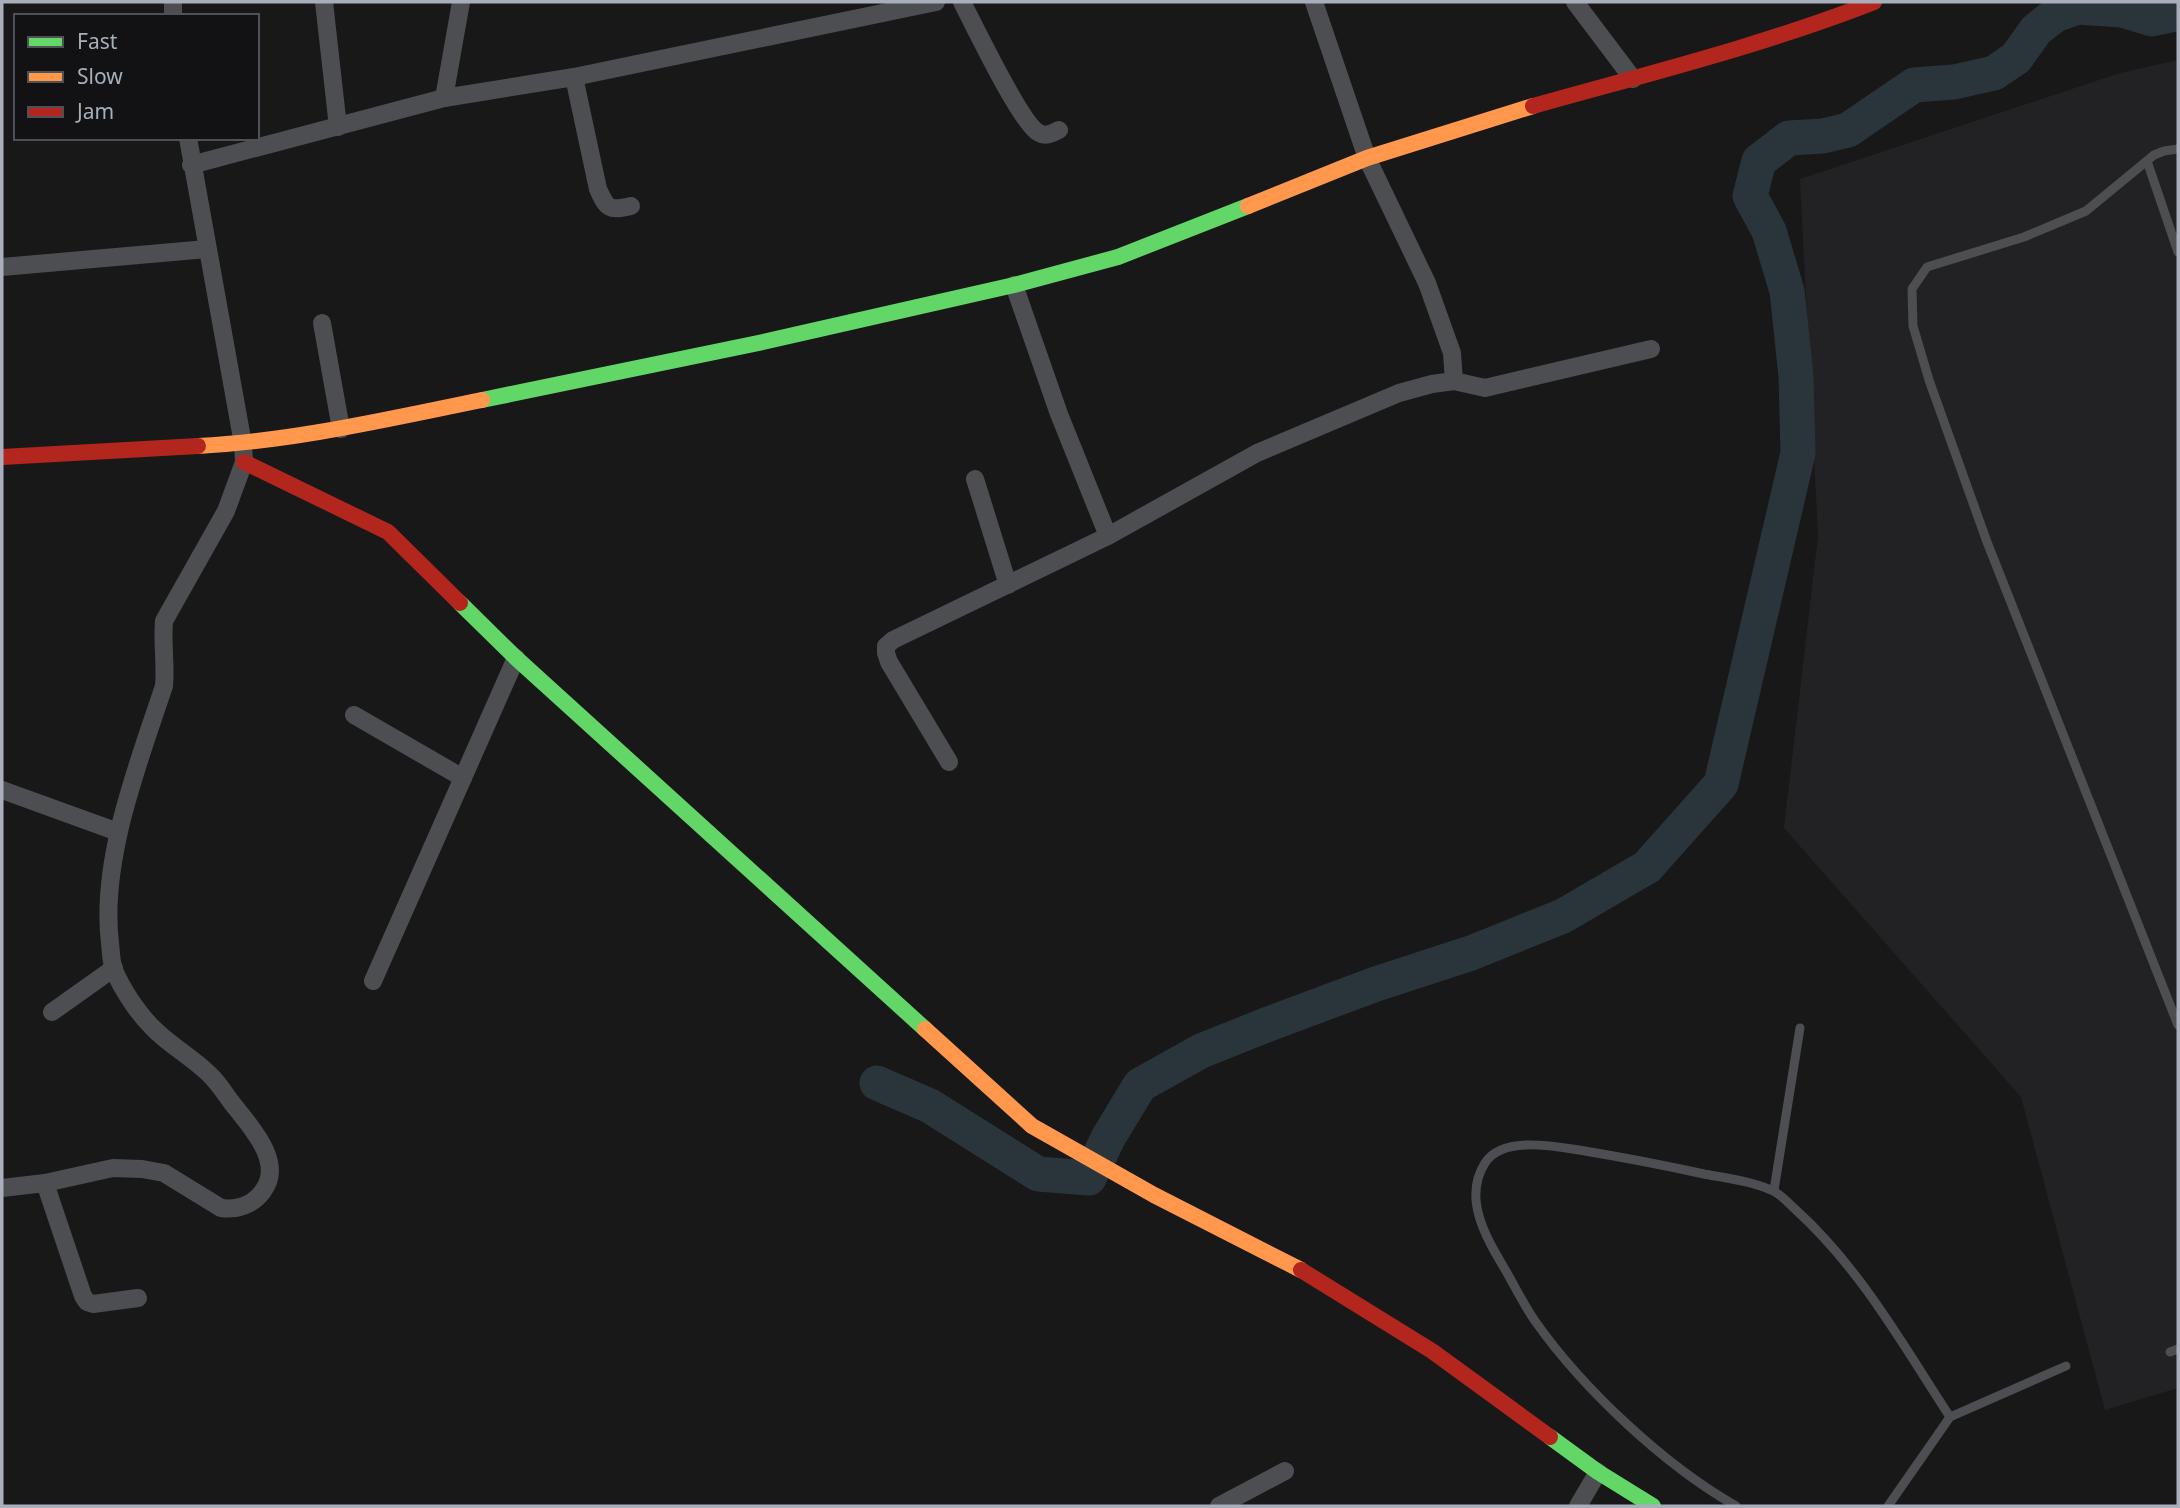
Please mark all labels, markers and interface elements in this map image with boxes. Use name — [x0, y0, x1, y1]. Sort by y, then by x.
legend — [14, 14, 259, 140]
text: Fast — [77, 27, 118, 55]
text: Slow — [77, 62, 123, 90]
text: Jam — [75, 97, 114, 125]

